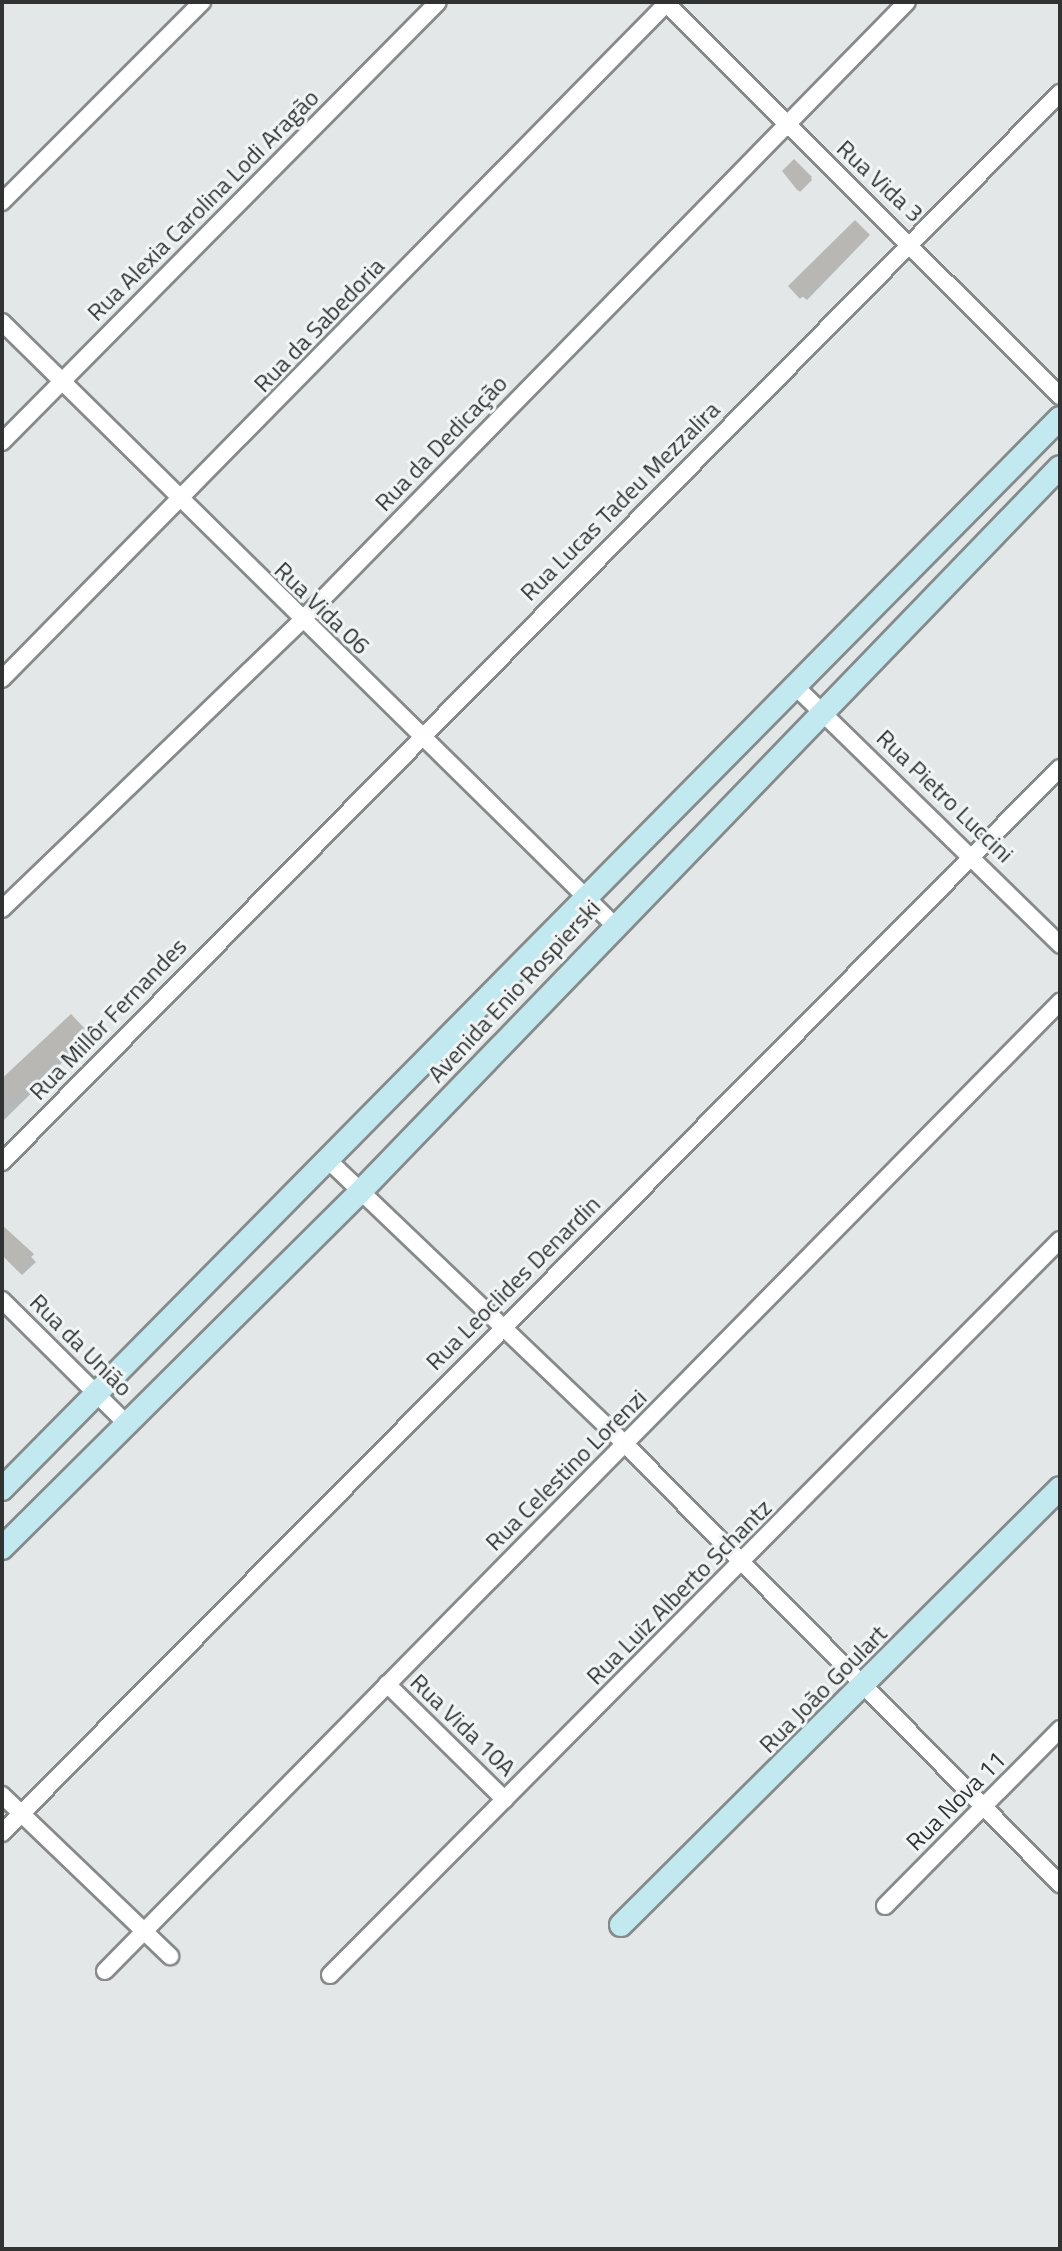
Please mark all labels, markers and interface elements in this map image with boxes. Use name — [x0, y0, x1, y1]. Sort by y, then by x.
street label: Rua Alexia Carolina Lodi Aragão — [81, 83, 325, 327]
street label: Rua Vida 3 — [831, 134, 929, 228]
street label: Rua da Sabedoria — [248, 252, 390, 398]
street label: Rua da Dedicação — [369, 369, 513, 517]
street label: Rua Lucas Tadeu Mezzalira — [514, 395, 726, 607]
street label: Rua Vida 06 — [269, 556, 375, 660]
street label: Rua Pietro Luccini — [871, 723, 1019, 869]
street label: Avenida Enio Rospierski — [422, 894, 606, 1088]
street label: Rua Millôr Fernandes — [23, 932, 193, 1106]
street label: Rua Leoclides Denardin — [420, 1190, 606, 1376]
street label: Rua da União — [24, 1288, 138, 1402]
street label: Rua Celestino Lorenzi — [479, 1383, 653, 1557]
street label: Rua Luiz Alberto Schantz — [580, 1493, 778, 1691]
street label: Rua João Goulart — [753, 1619, 893, 1759]
street label: Rua Vida 10A — [404, 1668, 522, 1782]
street label: Rua Nova 11 — [900, 1745, 1012, 1857]

